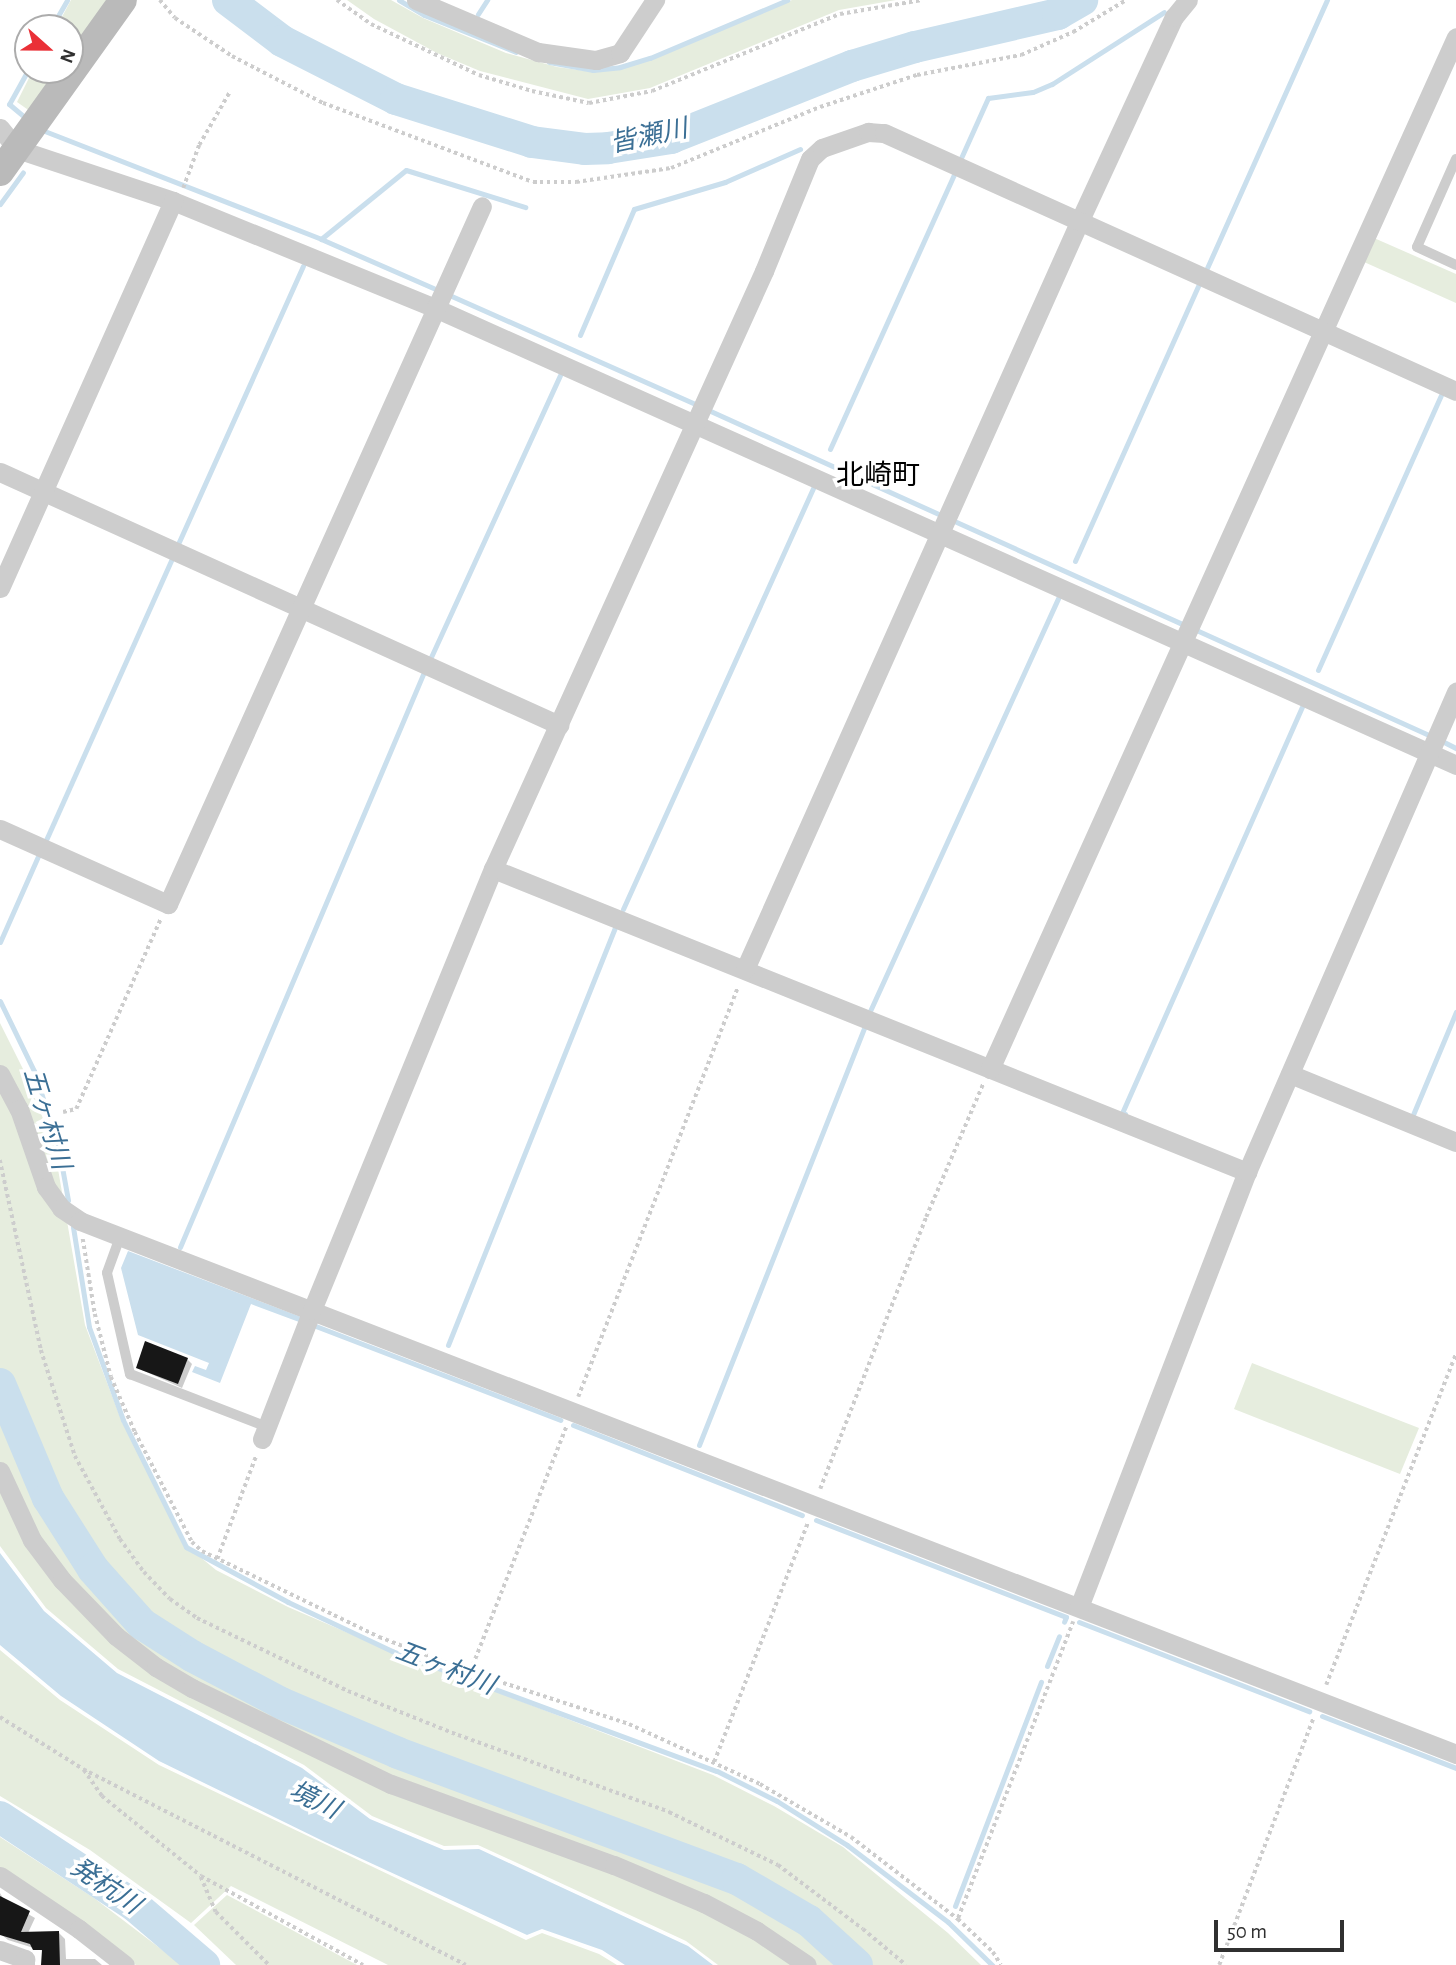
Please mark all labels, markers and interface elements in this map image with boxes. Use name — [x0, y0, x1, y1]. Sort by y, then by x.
north arrow — [14, 14, 84, 84]
text: N — [56, 46, 78, 66]
water label: 皆瀬川 — [608, 114, 690, 160]
district label: 北崎町 — [836, 459, 920, 493]
water label: 五ヶ村川 — [16, 1065, 76, 1173]
water label: 五ヶ村川 — [391, 1636, 499, 1702]
water label: 境川 — [284, 1776, 344, 1826]
water label: 発杭川 — [64, 1852, 146, 1922]
scale bar — [1218, 1906, 1348, 1950]
text: 50 m — [1227, 1921, 1267, 1942]

